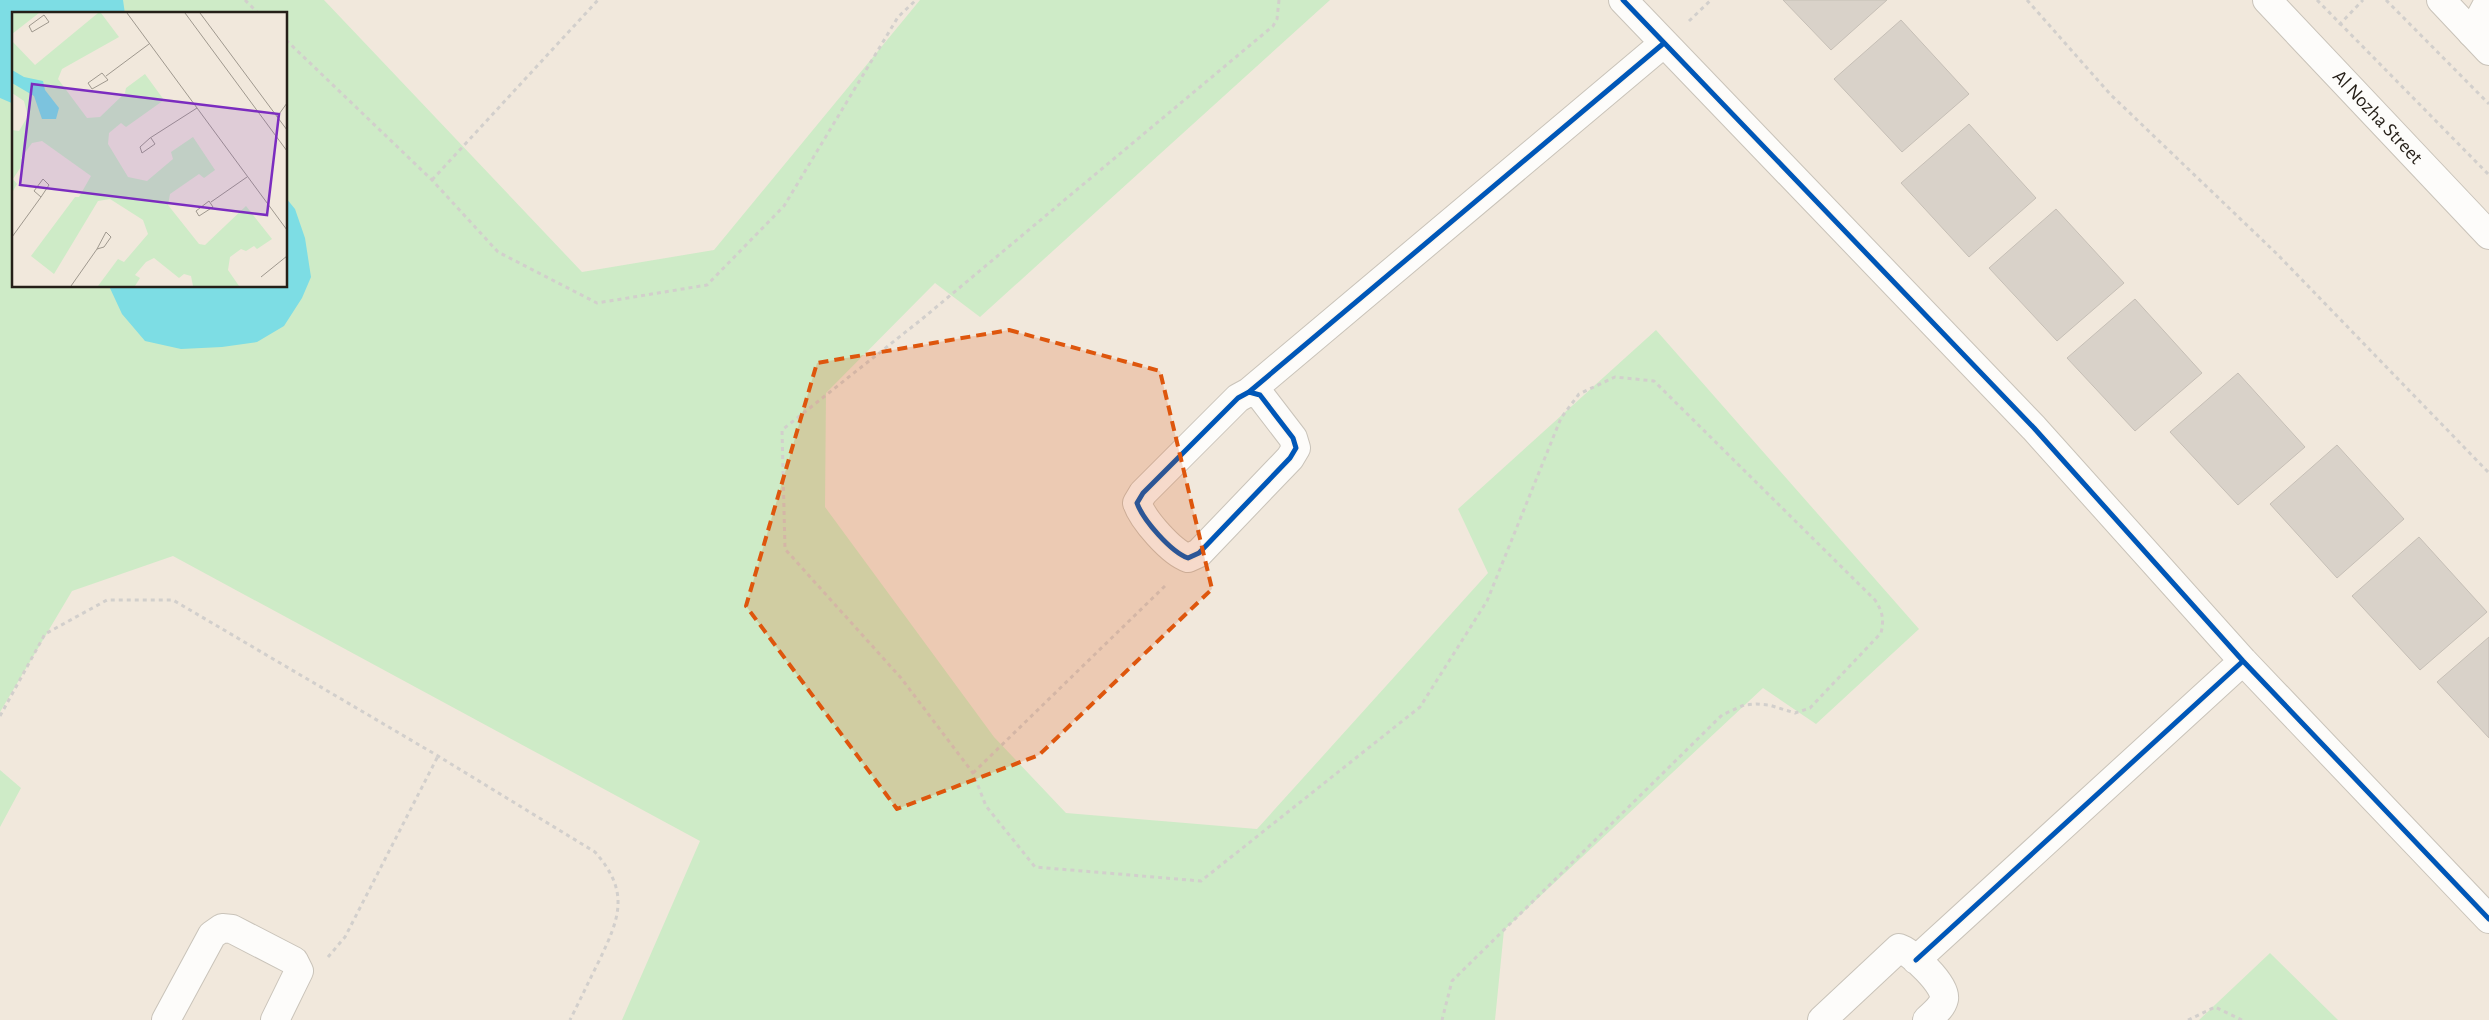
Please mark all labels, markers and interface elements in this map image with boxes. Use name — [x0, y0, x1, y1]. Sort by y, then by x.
inset map — [12, 12, 288, 288]
street label: Al Nozha Street — [2329, 66, 2427, 168]

